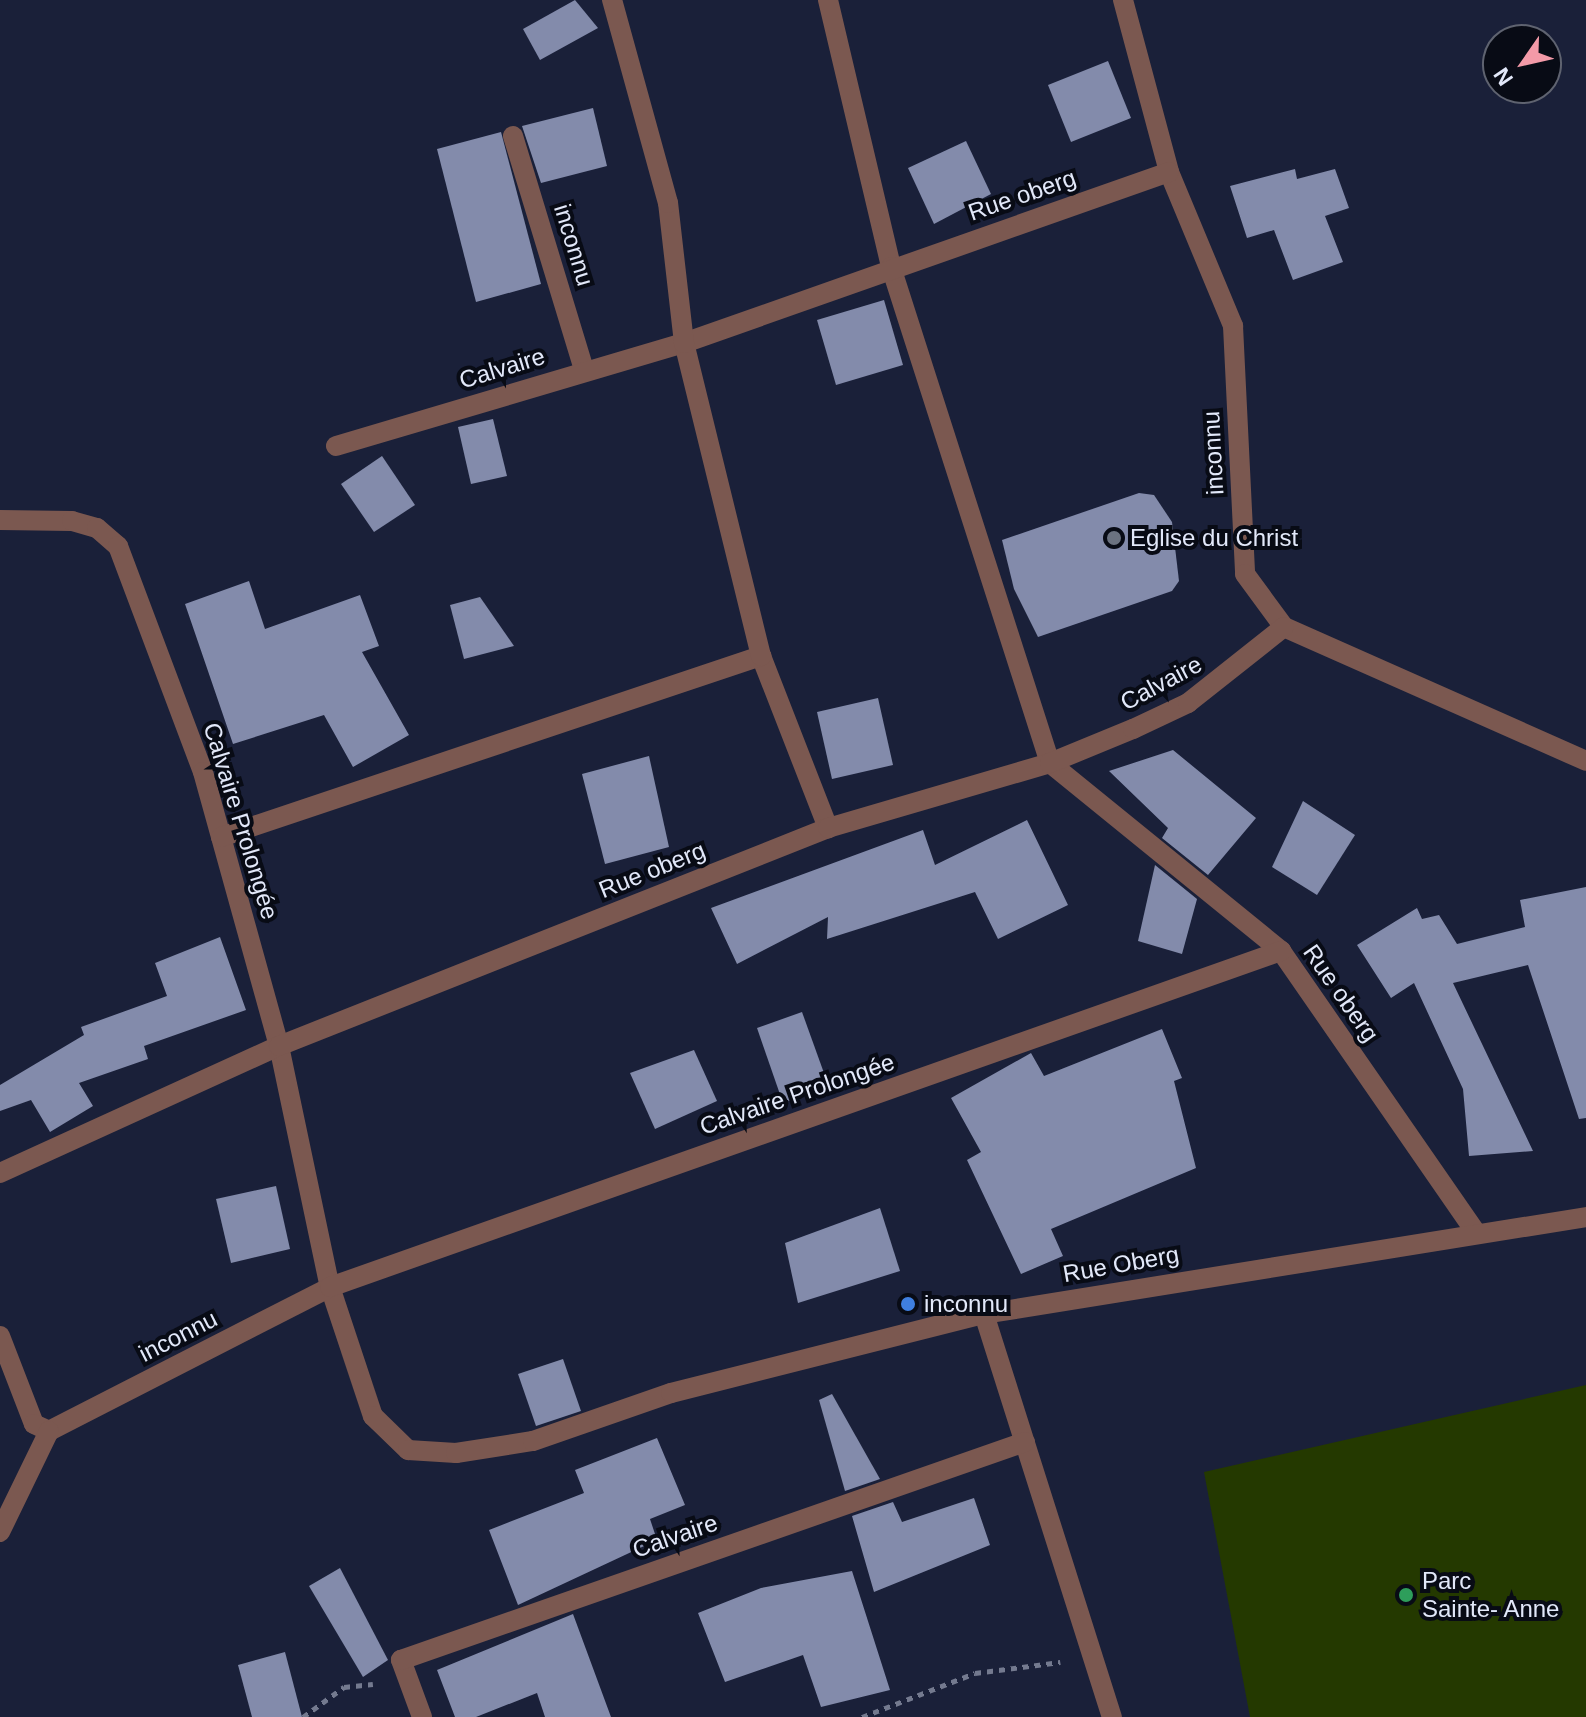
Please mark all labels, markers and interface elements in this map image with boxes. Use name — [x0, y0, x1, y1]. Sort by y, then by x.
north arrow — [1482, 24, 1562, 104]
text: N — [1489, 63, 1518, 90]
street label: Rue oberg — [964, 163, 1080, 227]
street label: inconnu — [548, 201, 600, 289]
street label: Calvaire — [456, 341, 548, 395]
street label: inconnu — [1196, 410, 1230, 496]
place label: Eglise du Christ — [1130, 524, 1298, 552]
marker: Eglise du Christ — [1105, 529, 1123, 547]
street label: Calvaire — [1115, 650, 1207, 716]
street label: Calvaire Prolongée — [197, 719, 285, 923]
street label: Rue oberg — [595, 836, 709, 904]
street label: Rue oberg — [1297, 939, 1385, 1047]
street label: Calvaire Prolongée — [696, 1047, 898, 1141]
street label: Rue Oberg — [1061, 1240, 1181, 1288]
place label: inconnu — [924, 1290, 1008, 1318]
marker: inconnu — [899, 1295, 917, 1313]
street label: inconnu — [134, 1304, 222, 1368]
street label: Calvaire — [629, 1508, 721, 1564]
place label: Parc Sainte- Anne — [1422, 1567, 1561, 1623]
marker: Parc Sainte- Anne — [1397, 1586, 1415, 1604]

